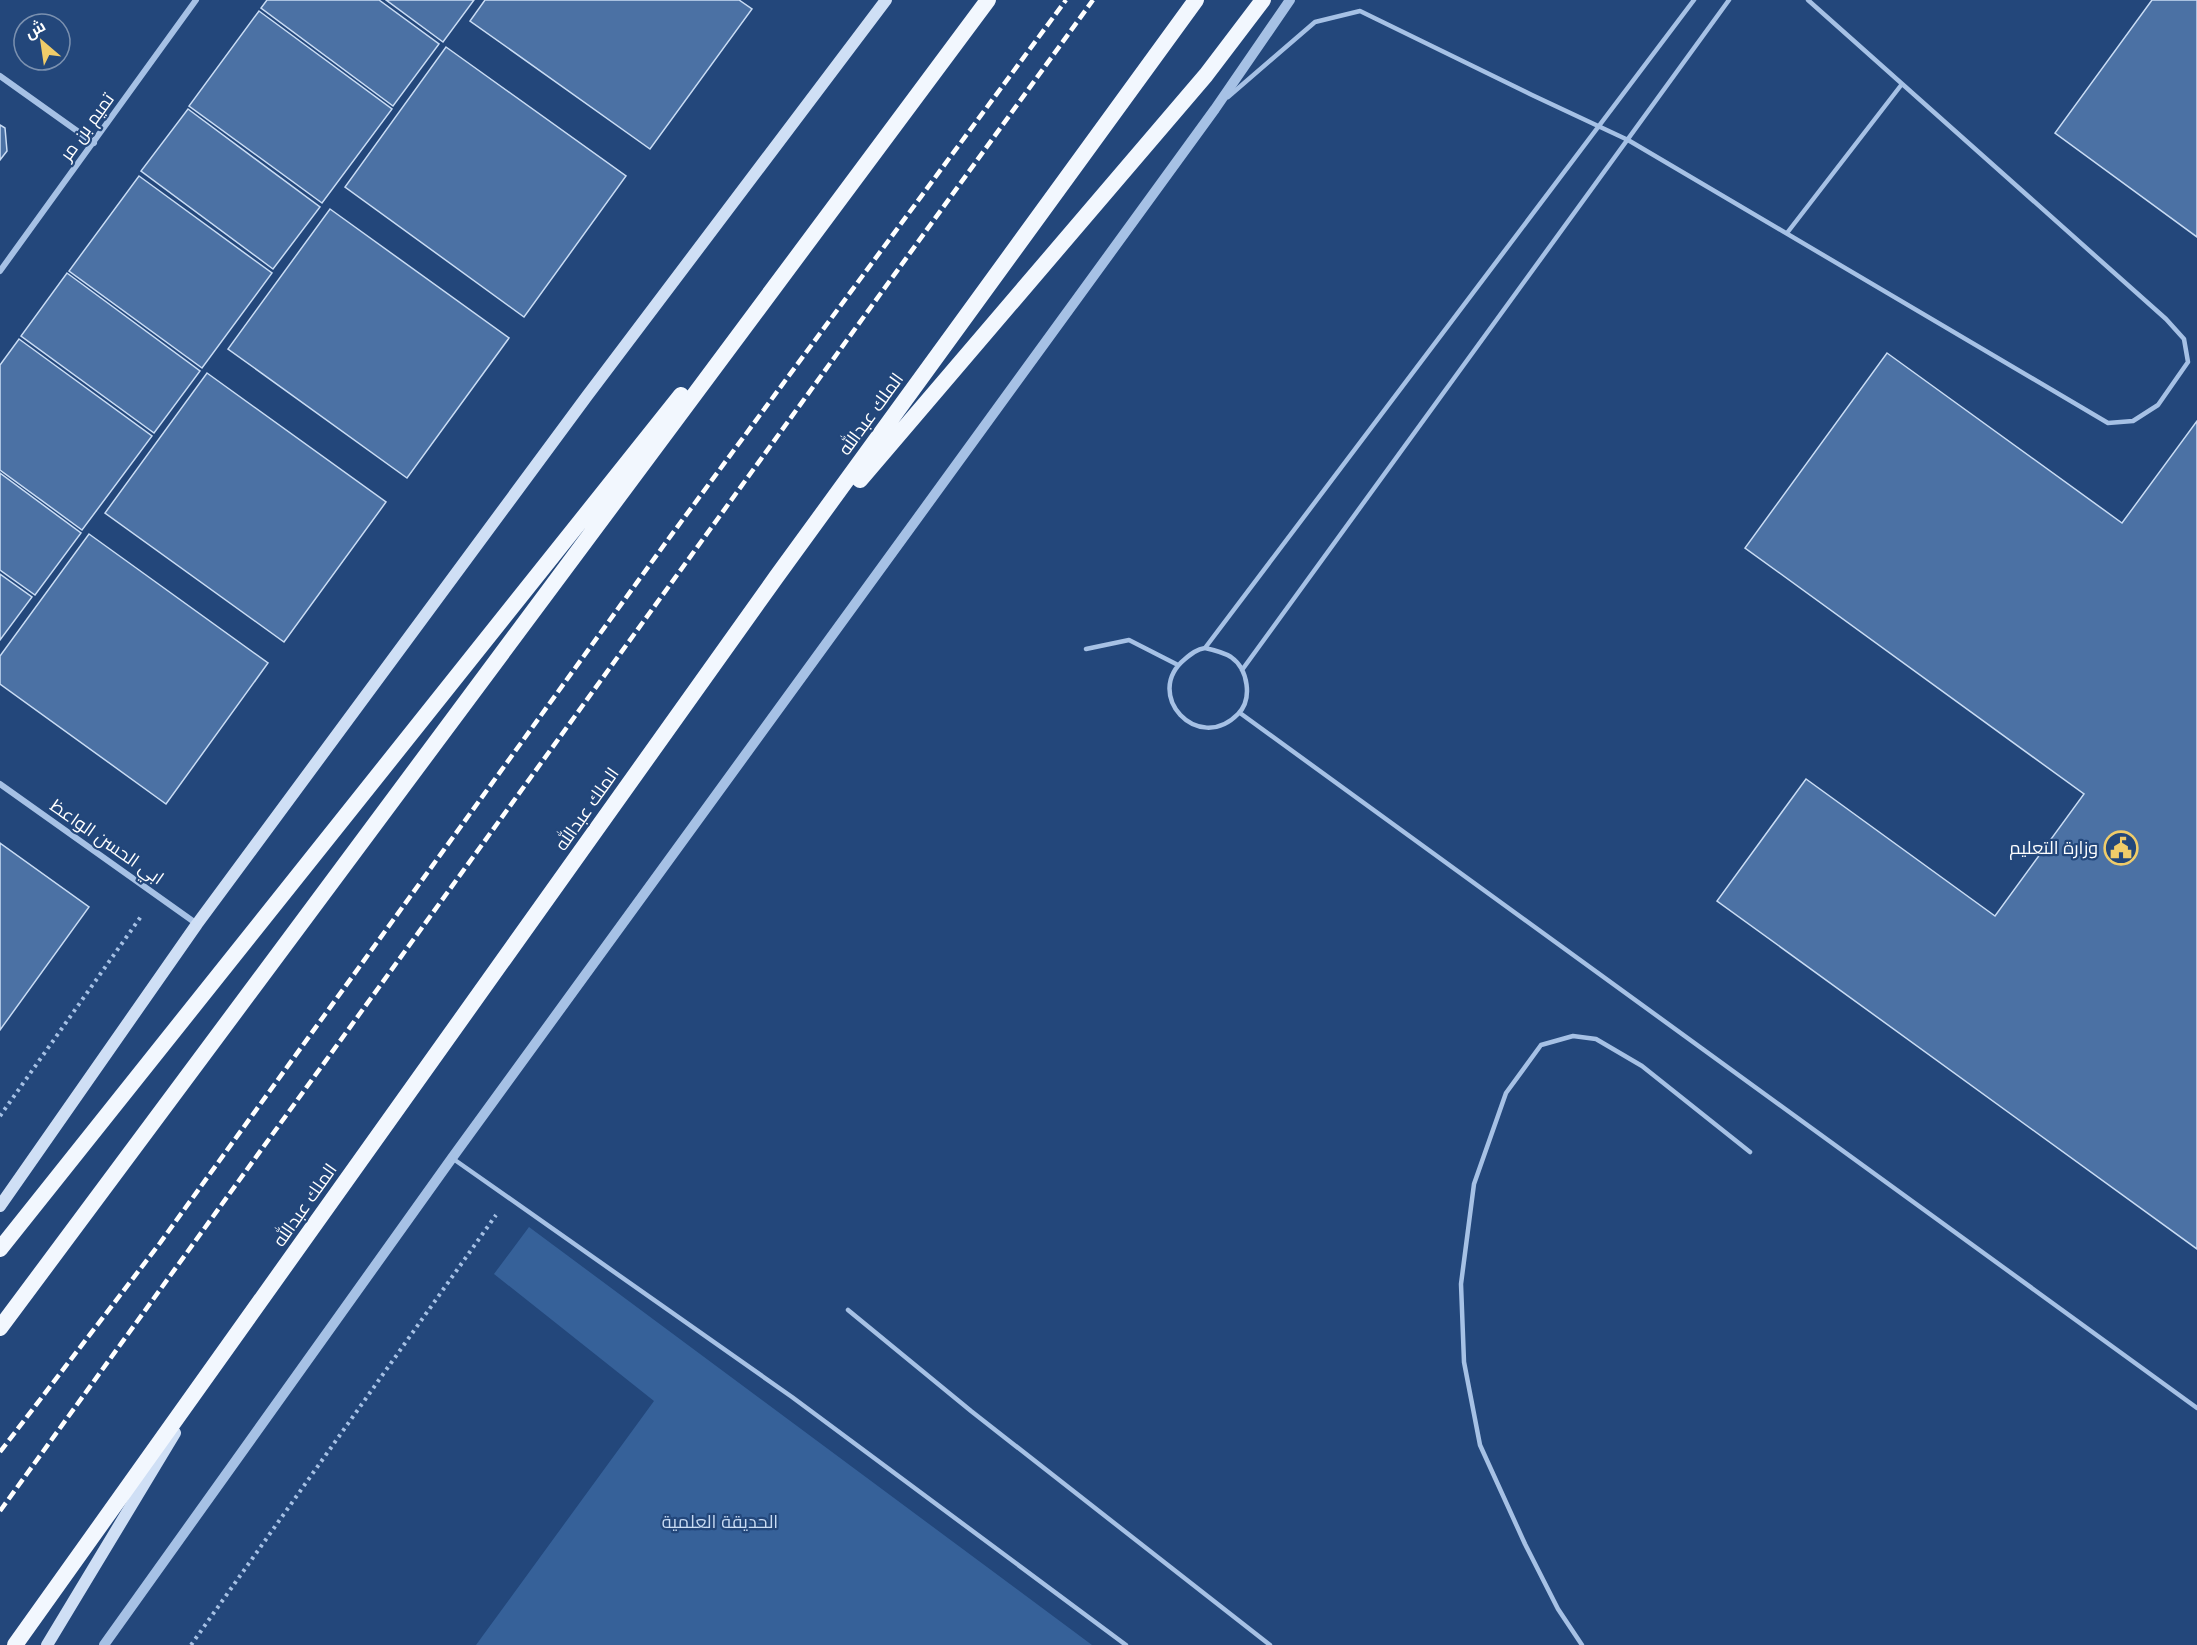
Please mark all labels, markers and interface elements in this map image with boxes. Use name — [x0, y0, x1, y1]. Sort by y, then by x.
north arrow — [12, 12, 72, 72]
text: ش — [21, 15, 49, 43]
street label: تميم بن مر — [54, 88, 120, 166]
street label: الملك عبدالله — [833, 368, 909, 460]
street label: الملك عبدالله — [550, 763, 624, 855]
street label: ابي الحسن الواعظ — [44, 794, 169, 892]
public building icon: وزارة التعليم — [2103, 830, 2139, 866]
place label: وزارة التعليم — [2009, 836, 2098, 860]
street label: الملك عبدالله — [268, 1159, 342, 1251]
park label: الحديقة العلمية — [662, 1510, 778, 1534]

